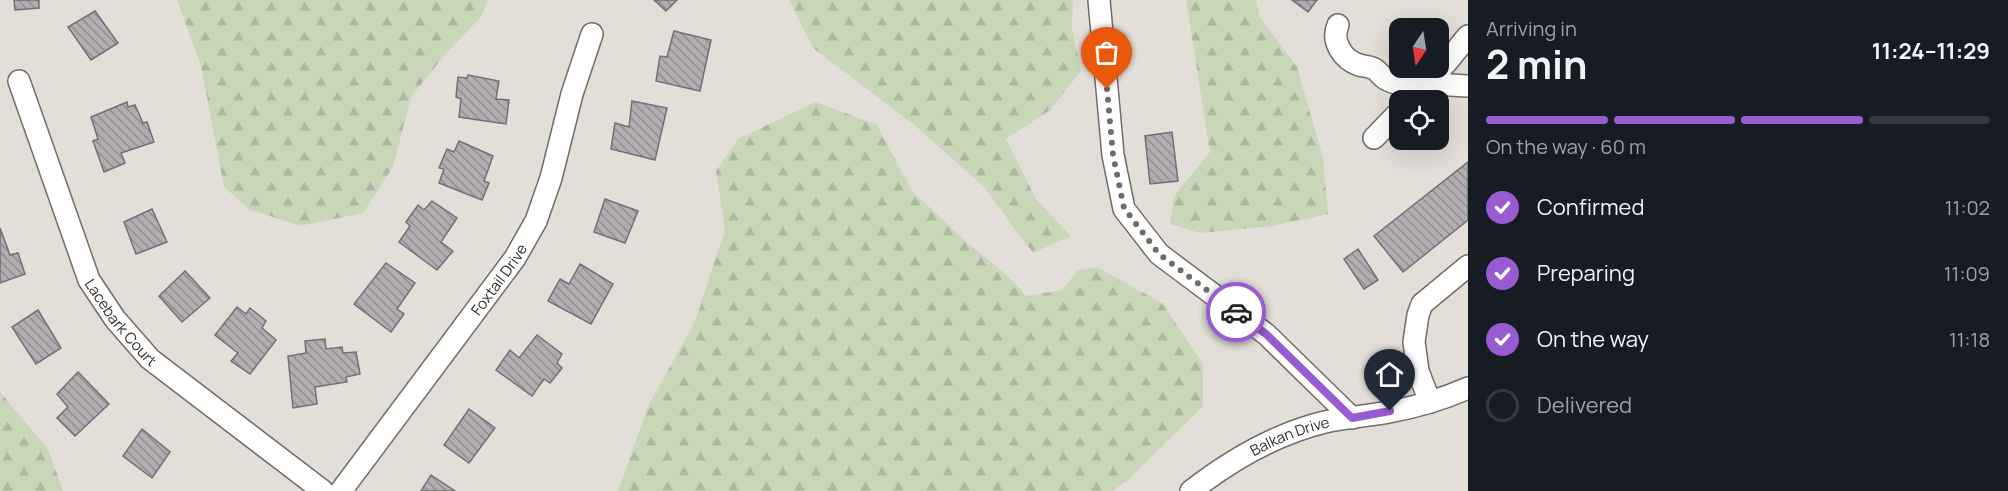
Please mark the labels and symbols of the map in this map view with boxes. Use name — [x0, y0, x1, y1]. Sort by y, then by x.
north arrow — [1389, 18, 1449, 78]
pin — [1081, 27, 1132, 89]
street label: Foxtail Drive — [466, 240, 532, 319]
street label: Lacebark Court — [80, 274, 161, 371]
courier — [1206, 282, 1266, 342]
pin — [1364, 349, 1415, 411]
street label: Balkan Drive — [1246, 411, 1332, 460]

